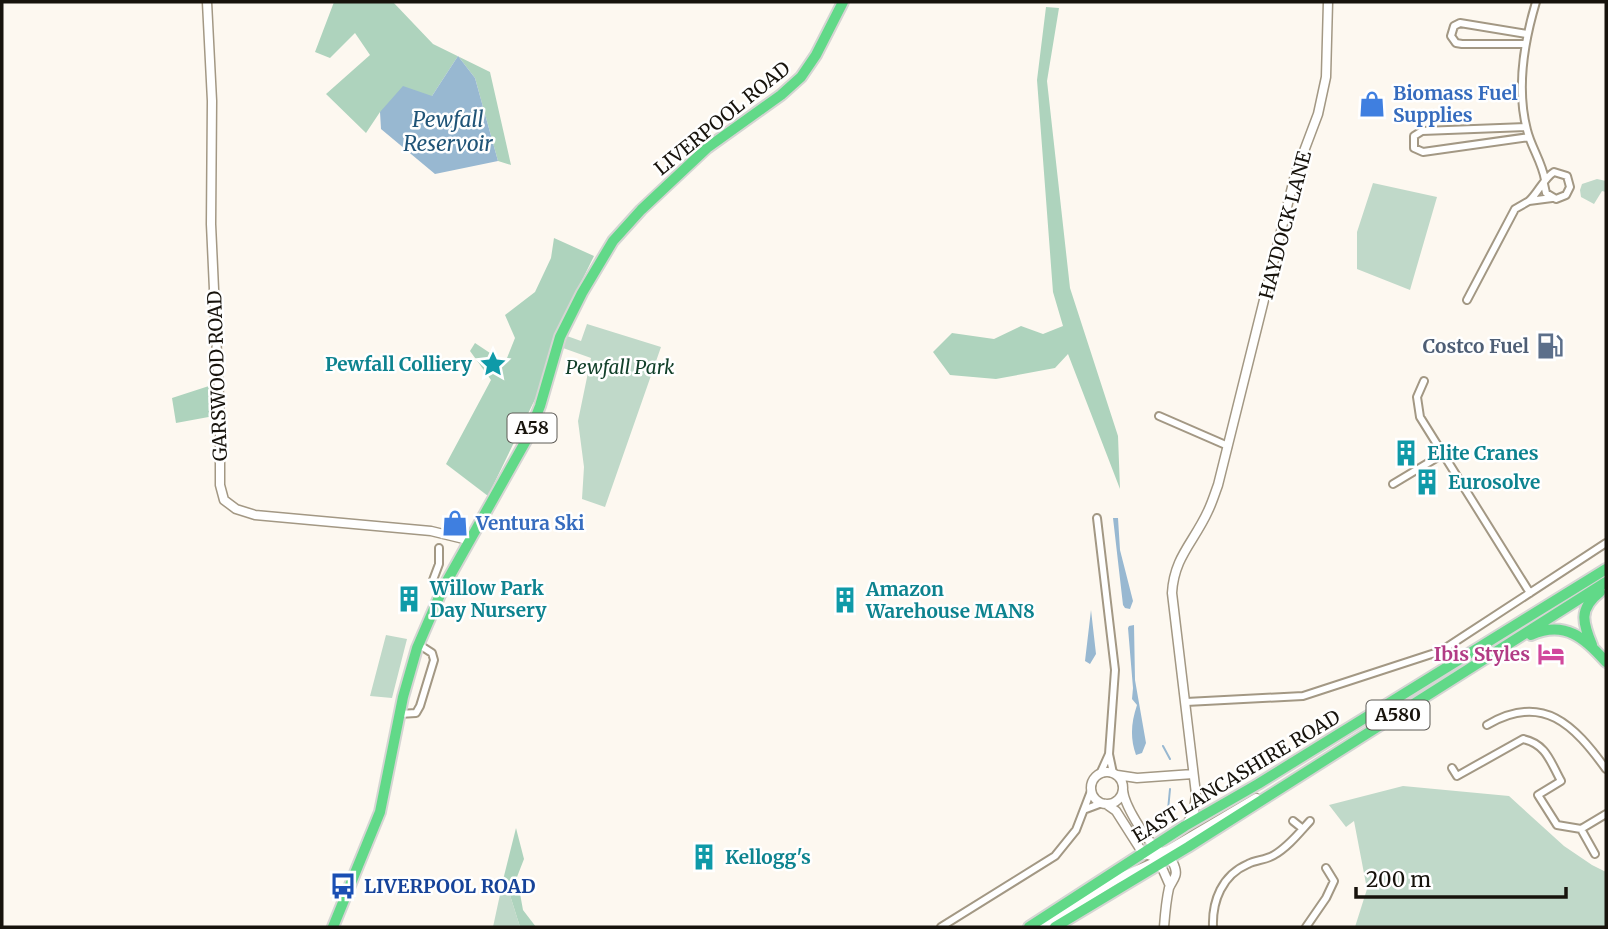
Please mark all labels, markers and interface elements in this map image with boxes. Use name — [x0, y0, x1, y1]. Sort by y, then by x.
street label: LIVERPOOL ROAD — [649, 56, 795, 180]
place label: Biomass Fuel Supplies — [1393, 81, 1518, 127]
shop icon: Biomass Fuel Supplies — [1357, 89, 1387, 119]
water label: Pewfall Reservoir — [403, 106, 493, 157]
street label: HAYDOCK LANE — [1254, 148, 1316, 302]
street label: GARSWOOD ROAD — [202, 290, 232, 462]
fuel station icon: Costco Fuel — [1535, 331, 1565, 361]
place label: Costco Fuel — [1423, 334, 1529, 358]
place icon: Pewfall Colliery — [478, 349, 508, 379]
place label: Pewfall Colliery — [325, 352, 473, 376]
park label: Pewfall Park — [566, 355, 675, 379]
road number: A58 — [508, 414, 556, 442]
building icon: Elite Cranes — [1391, 438, 1421, 468]
place label: Elite Cranes — [1427, 441, 1539, 465]
building icon: Eurosolve — [1412, 467, 1442, 497]
place label: Eurosolve — [1448, 470, 1540, 494]
shop icon: Ventura Ski — [440, 508, 470, 538]
place label: Ventura Ski — [475, 511, 585, 535]
place label: Willow Park Day Nursery — [429, 576, 547, 622]
place label: Amazon Warehouse MAN8 — [865, 577, 1035, 623]
building icon: Willow Park Day Nursery — [394, 584, 424, 614]
building icon: Amazon Warehouse MAN8 — [830, 585, 860, 615]
hotel icon: Ibis Styles — [1536, 639, 1566, 669]
place label: Ibis Styles — [1434, 642, 1530, 666]
road number: A580 — [1366, 700, 1430, 730]
street label: EAST LANCASHIRE ROAD — [1128, 704, 1344, 848]
building icon: Kellogg's — [689, 842, 719, 872]
place label: Kellogg's — [725, 845, 811, 869]
scale bar — [1356, 856, 1566, 900]
text: 200 m — [1366, 866, 1431, 893]
bus stop icon: LIVERPOOL ROAD — [328, 871, 358, 901]
place label: LIVERPOOL ROAD — [364, 874, 536, 898]

